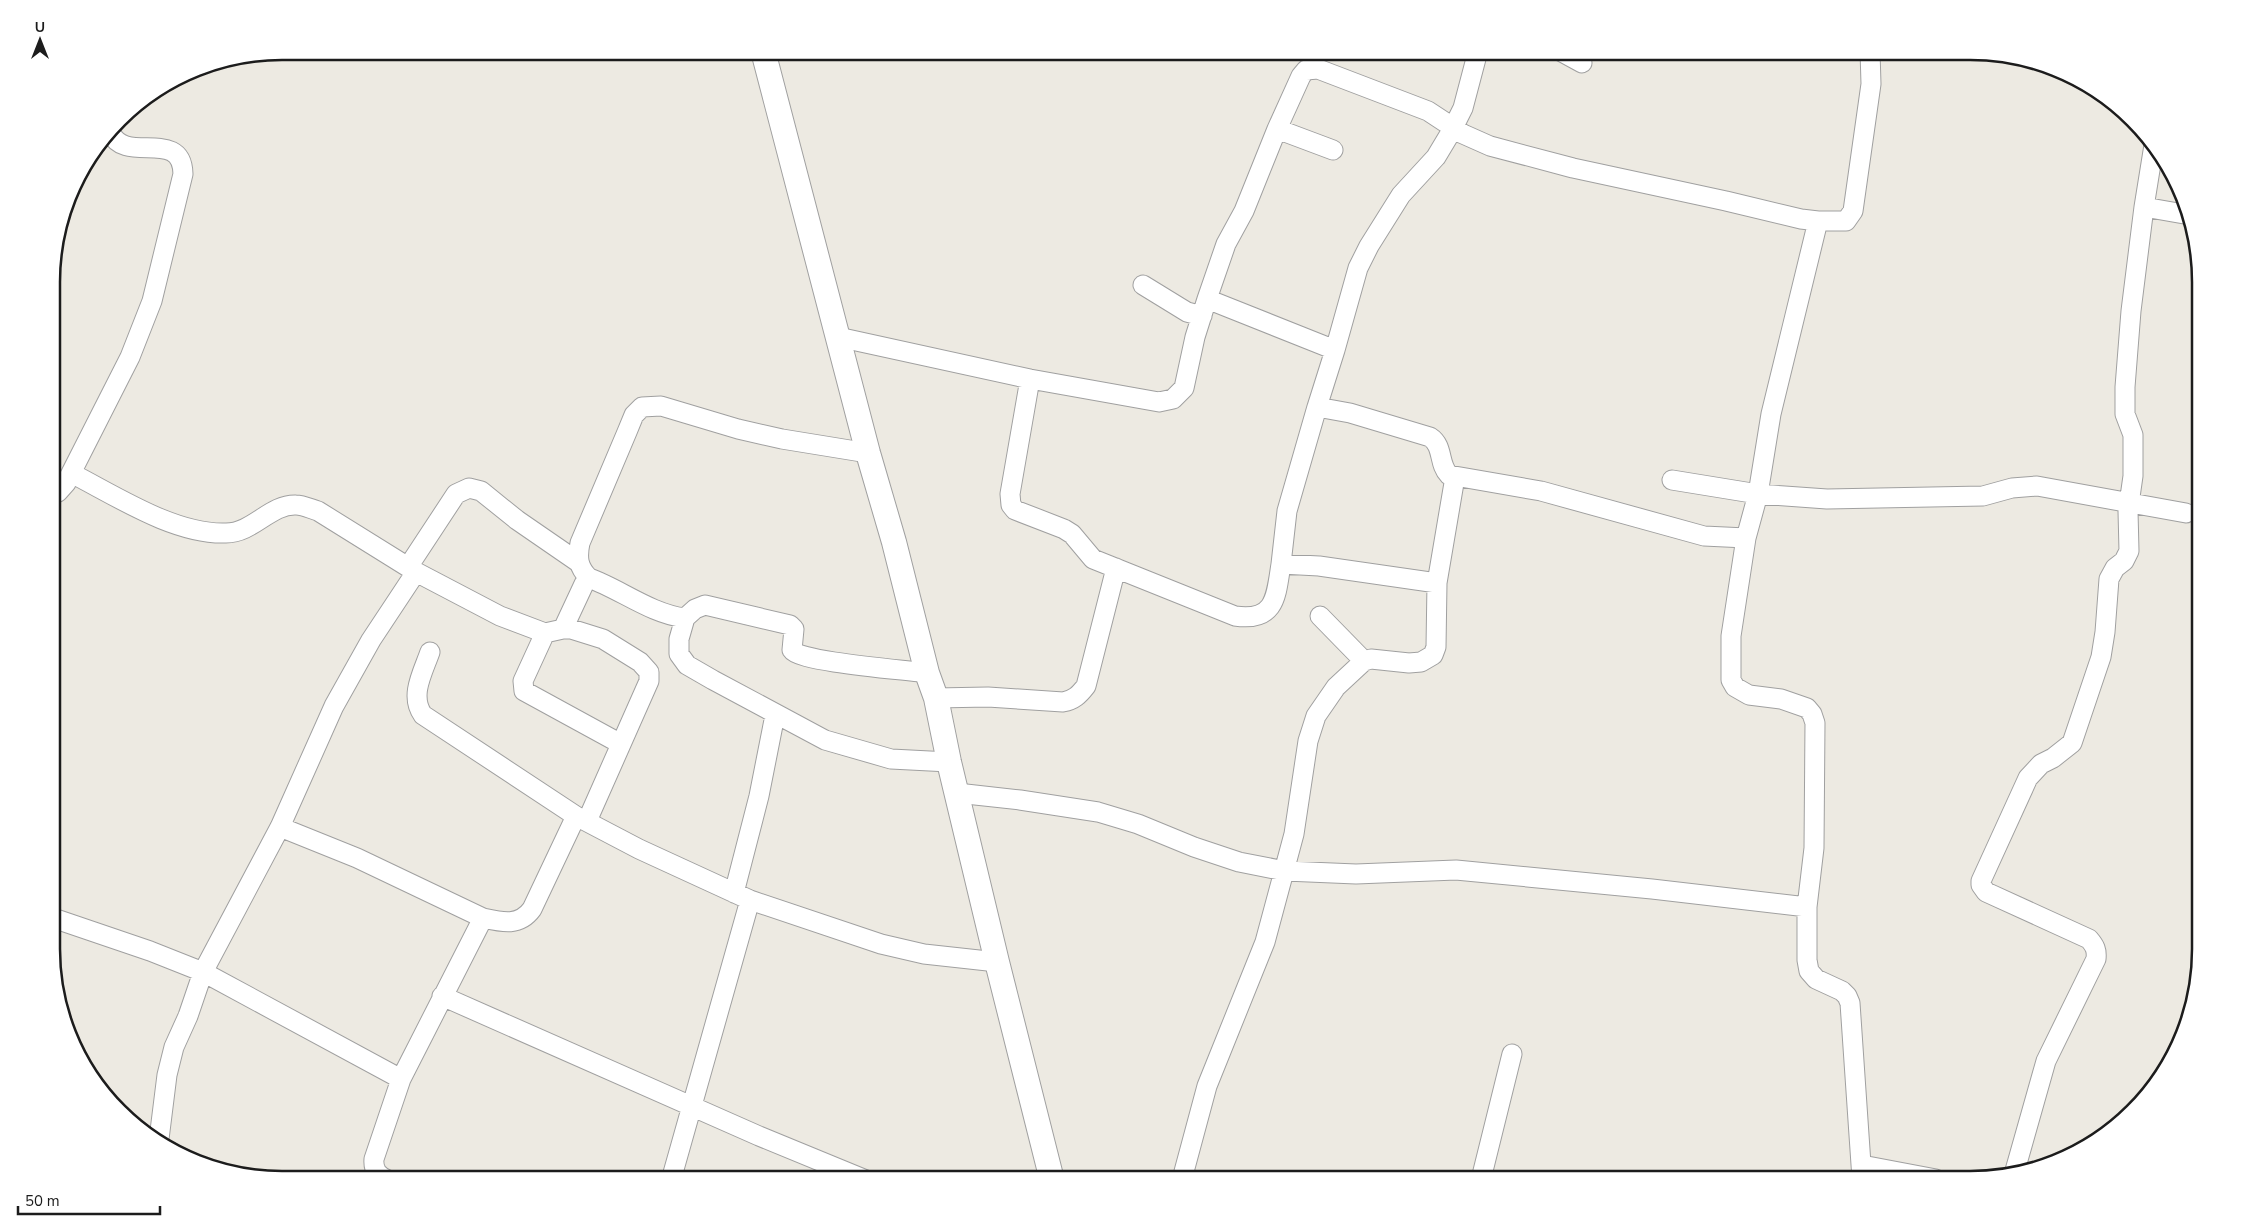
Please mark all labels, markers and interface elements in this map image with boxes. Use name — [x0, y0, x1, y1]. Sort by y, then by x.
north arrow — [15, 15, 65, 65]
text: U — [35, 18, 45, 37]
scale bar — [18, 1184, 160, 1216]
text: 50 m — [25, 1191, 60, 1211]

